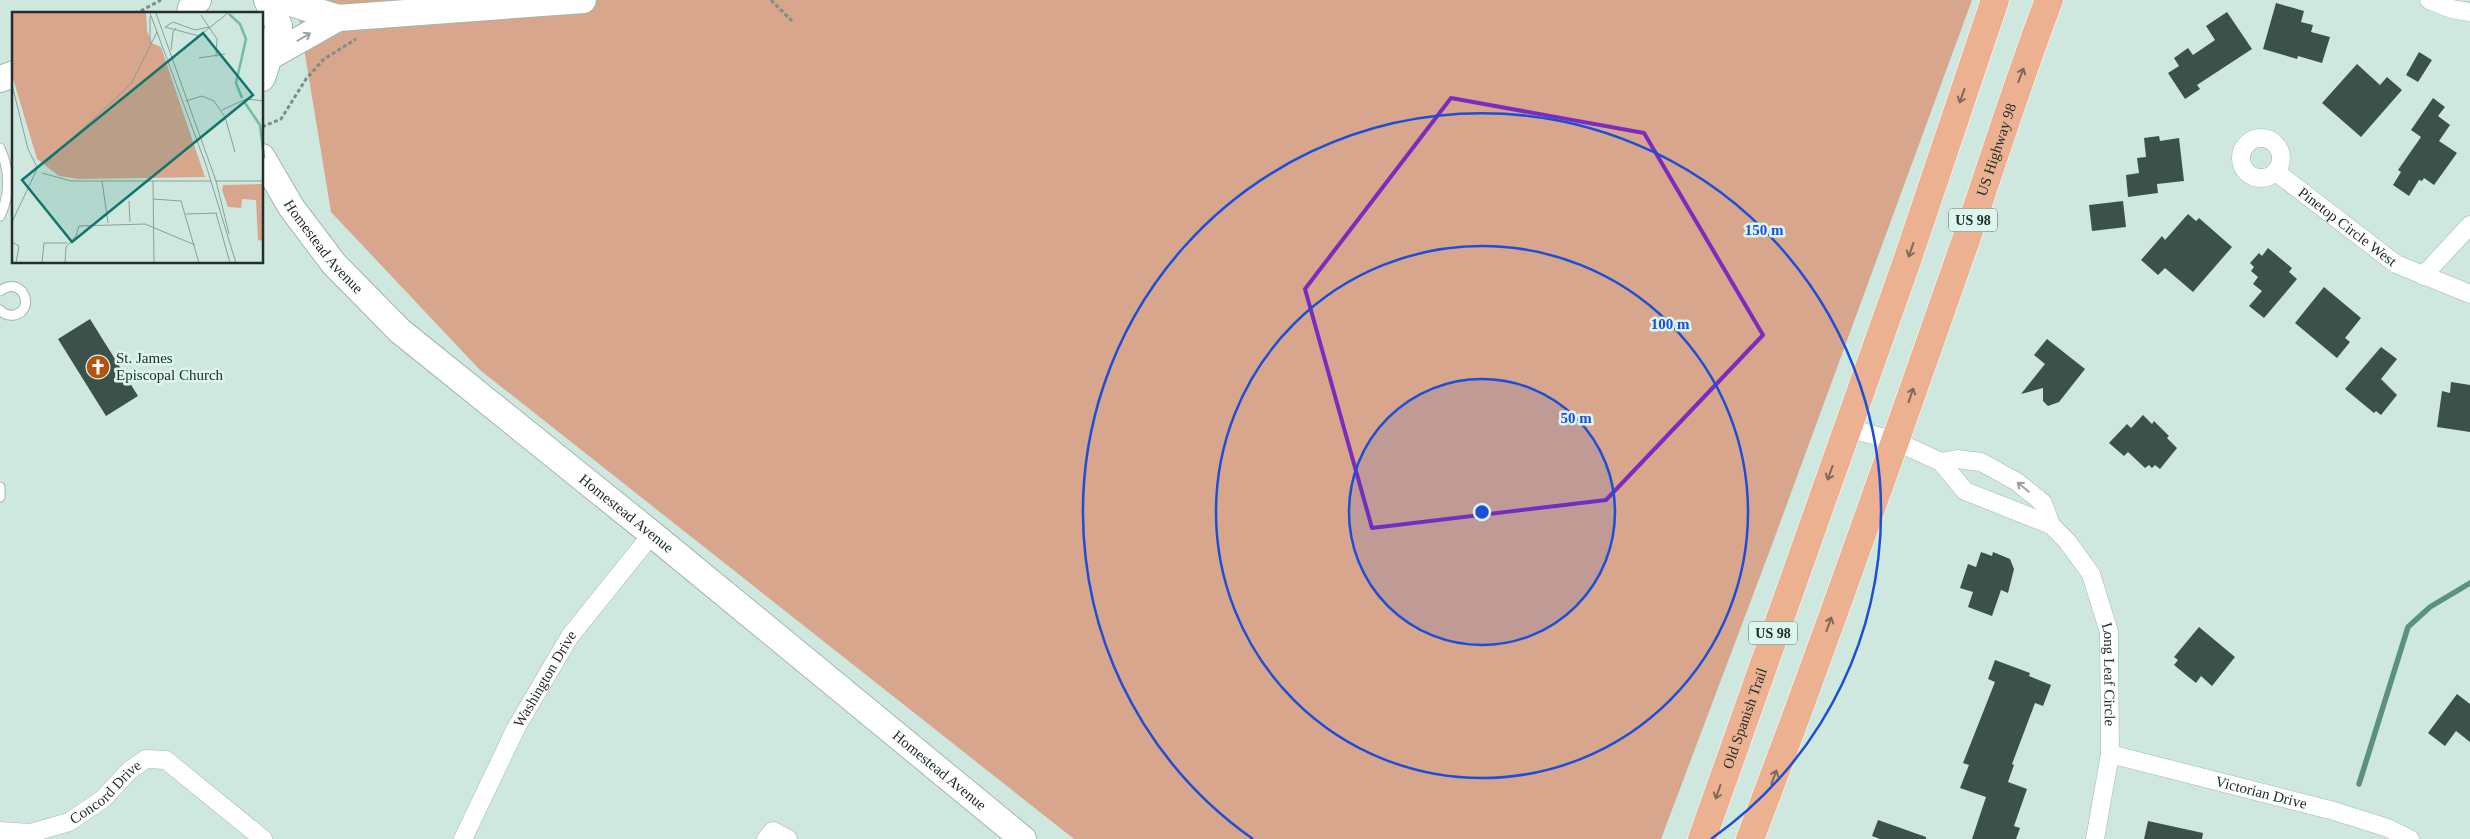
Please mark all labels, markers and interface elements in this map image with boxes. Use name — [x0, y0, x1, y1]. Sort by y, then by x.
inset map — [12, 12, 264, 264]
one-way arrow — [296, 32, 310, 42]
one-way arrow — [2016, 68, 2026, 83]
one-way arrow — [1957, 88, 1967, 104]
street label: US Highway 98 — [1973, 101, 2019, 198]
street label: Pinetop Circle West — [2295, 184, 2400, 270]
street label: Homestead Avenue — [281, 197, 366, 297]
road number: US 98 — [1949, 208, 1997, 232]
text: 150 m — [1745, 222, 1784, 238]
one-way arrow — [1906, 242, 1915, 257]
text: 100 m — [1651, 316, 1690, 332]
place label: St. James Episcopal Church — [116, 350, 224, 383]
church icon: St. James Episcopal Church — [85, 354, 111, 380]
one-way arrow — [1907, 387, 1916, 403]
text: 50 m — [1560, 410, 1592, 426]
one-way arrow — [1825, 465, 1834, 481]
street label: Homestead Avenue — [576, 471, 677, 556]
one-way arrow — [2017, 482, 2030, 493]
centre of rings — [1473, 503, 1491, 521]
one-way arrow — [1825, 617, 1834, 633]
street label: Long Leaf Circle — [2099, 621, 2118, 726]
road number: US 98 — [1749, 622, 1797, 644]
street label: Washington Drive — [510, 627, 580, 730]
street label: Old Spanish Trail — [1720, 666, 1770, 771]
street label: Homestead Avenue — [890, 727, 990, 814]
street label: Concord Drive — [67, 757, 144, 827]
one-way arrow — [1770, 770, 1779, 785]
street label: Victorian Drive — [2214, 773, 2309, 812]
one-way arrow — [1713, 784, 1722, 799]

